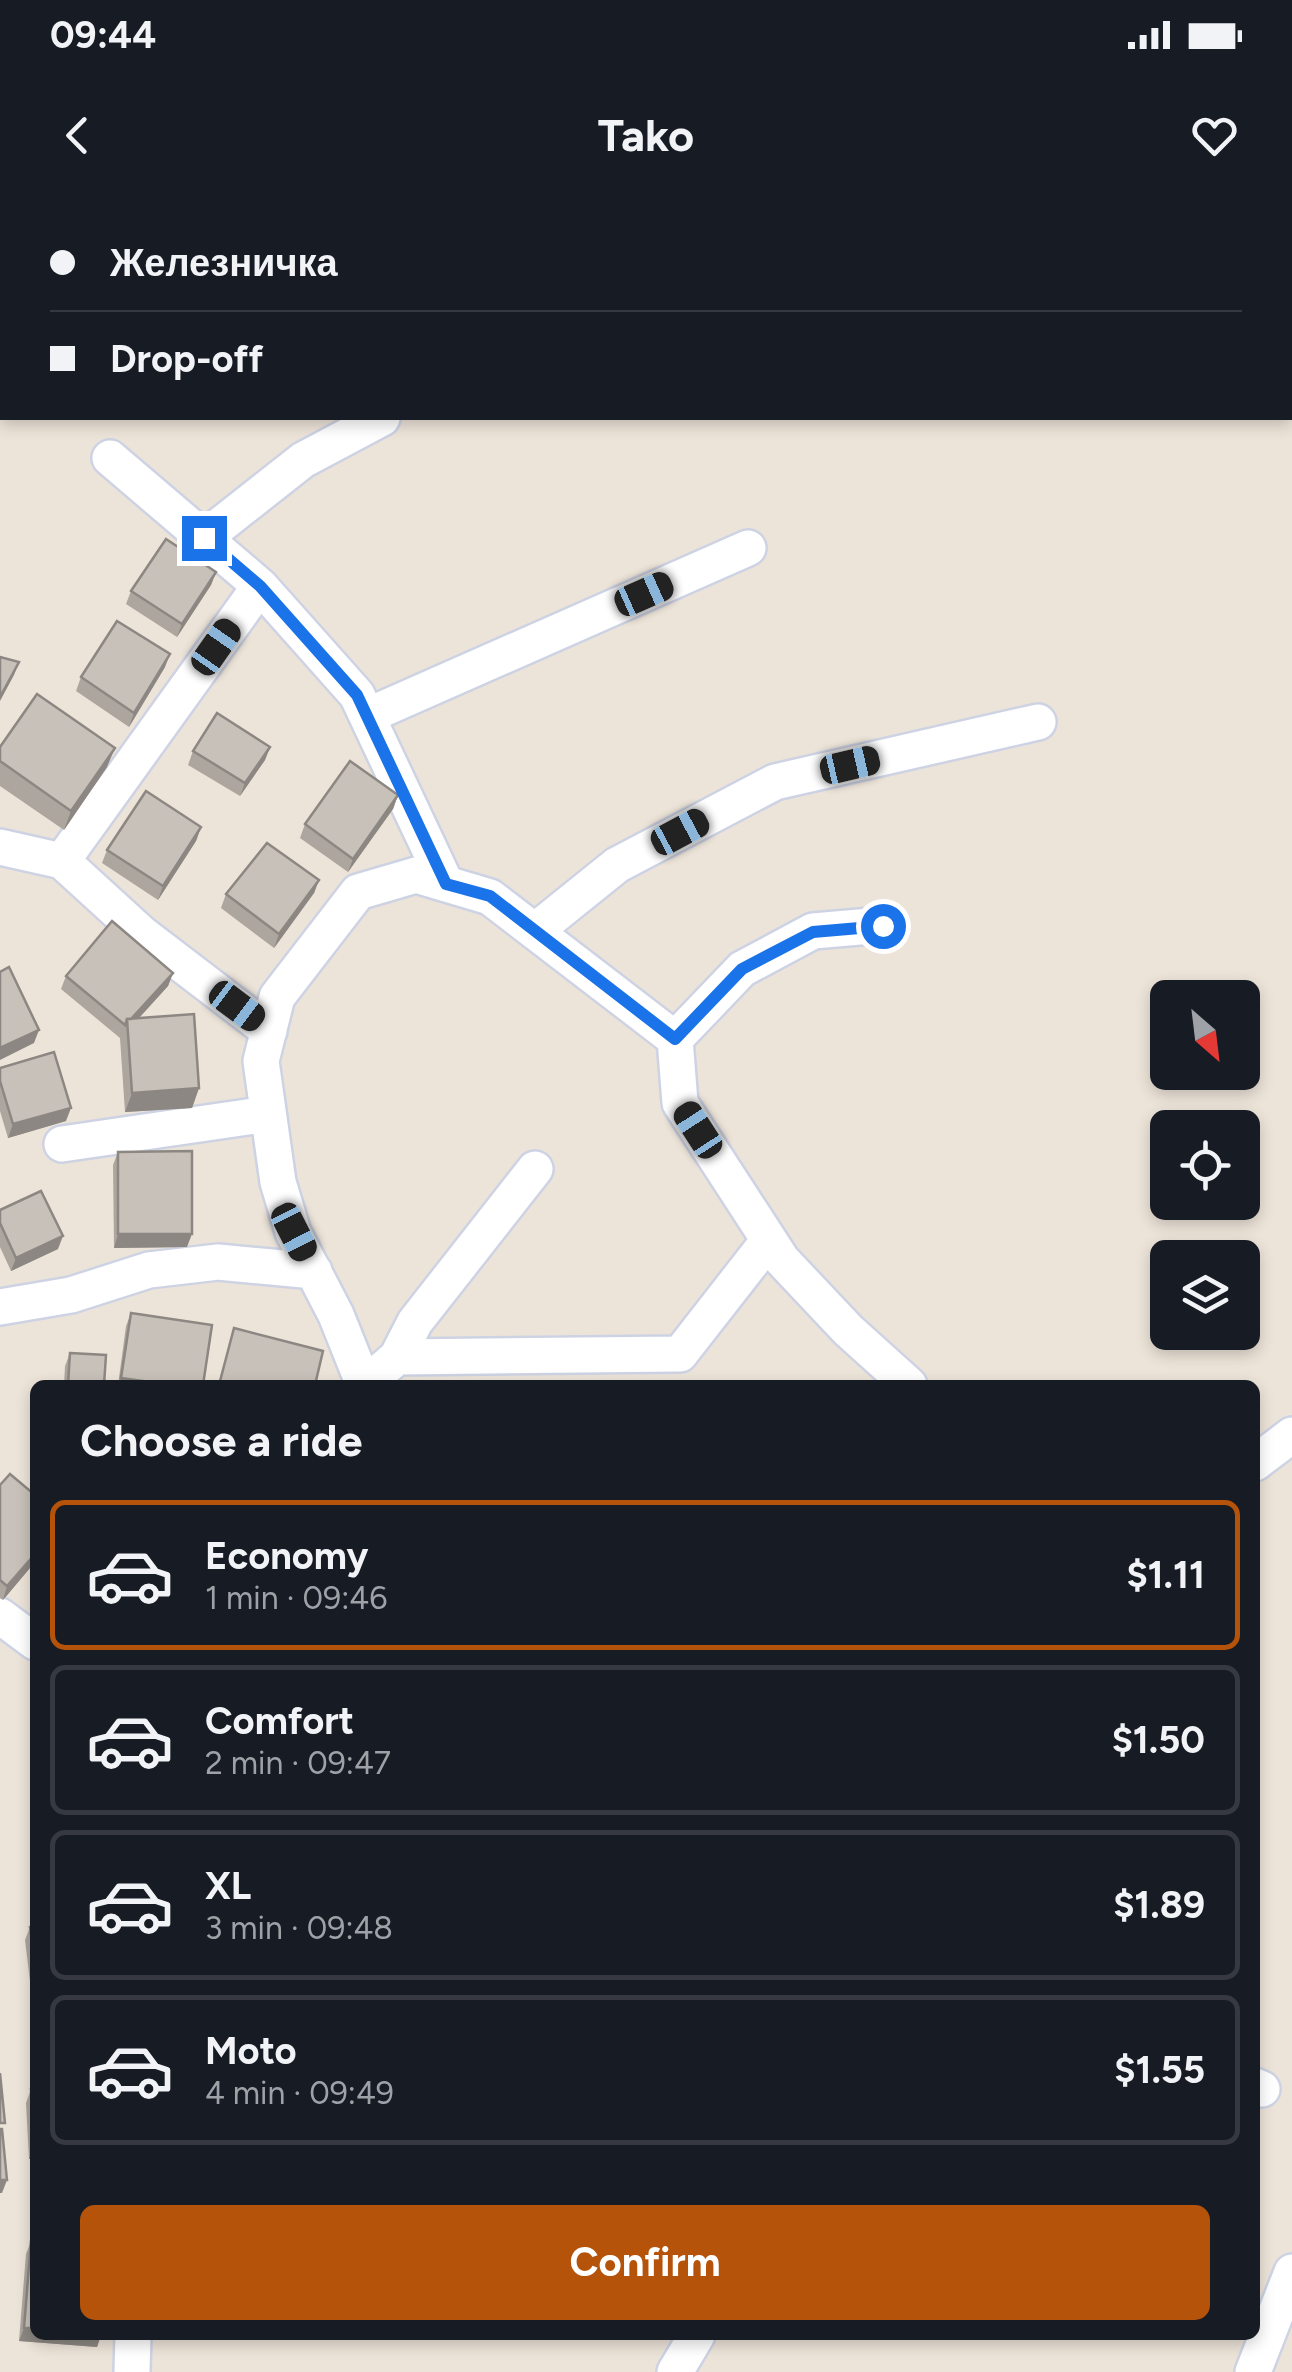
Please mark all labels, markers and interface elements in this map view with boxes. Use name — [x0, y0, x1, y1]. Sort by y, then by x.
text: 09:44 — [50, 12, 156, 58]
icon: back — [50, 108, 105, 163]
text: Tako — [598, 108, 694, 162]
icon: heart — [1187, 108, 1242, 163]
text: Железничка — [110, 240, 338, 286]
text: Drop-off — [110, 336, 263, 382]
route end — [182, 516, 227, 561]
car — [610, 568, 678, 620]
car — [187, 614, 245, 680]
car — [817, 744, 883, 786]
car — [646, 805, 714, 859]
route start — [861, 904, 906, 949]
car — [204, 976, 270, 1036]
north arrow — [1150, 980, 1260, 1090]
map controls — [1150, 980, 1260, 1350]
car — [669, 1097, 727, 1163]
button: locate — [1150, 1110, 1260, 1220]
car — [267, 1198, 321, 1266]
button: layers — [1150, 1240, 1260, 1350]
text: Choose a ride — [80, 1413, 362, 1467]
icon: car — [85, 1530, 175, 1620]
text: Economy — [205, 1533, 368, 1579]
text: $1.11 — [1126, 1552, 1205, 1598]
text: 1 min · 09:46 — [205, 1579, 387, 1617]
icon: car — [85, 1695, 175, 1785]
text: Comfort — [205, 1698, 354, 1744]
text: $1.50 — [1112, 1717, 1205, 1763]
text: 2 min · 09:47 — [205, 1744, 391, 1782]
icon: car — [85, 1860, 175, 1950]
text: XL — [205, 1863, 251, 1909]
text: $1.89 — [1113, 1882, 1205, 1928]
text: 3 min · 09:48 — [205, 1909, 393, 1947]
icon: car — [85, 2025, 175, 2115]
text: Moto — [205, 2028, 297, 2074]
text: $1.55 — [1114, 2047, 1205, 2093]
text: 4 min · 09:49 — [205, 2074, 394, 2112]
button: Confirm — [80, 2205, 1210, 2320]

